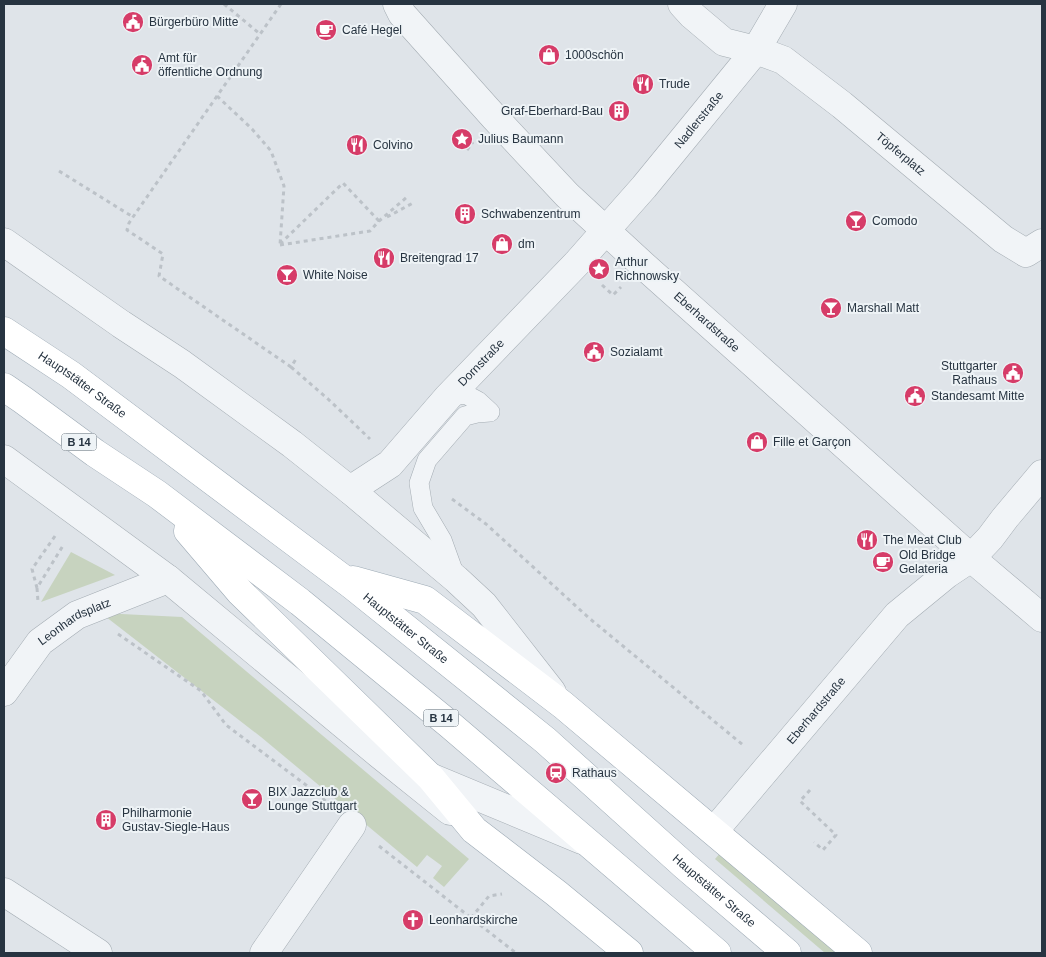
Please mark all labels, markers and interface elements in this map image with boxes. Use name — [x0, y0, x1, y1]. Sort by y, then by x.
public building icon: Bürgerbüro Mitte — [121, 10, 145, 34]
place label: Bürgerbüro Mitte — [149, 15, 239, 29]
cafe icon: Café Hegel — [314, 18, 338, 42]
place label: Café Hegel — [342, 23, 402, 37]
shop icon: 1000schön — [537, 43, 561, 67]
place label: 1000schön — [565, 48, 624, 62]
place label: Amt für öffentliche Ordnung — [158, 51, 263, 79]
public building icon: Amt für öffentliche Ordnung — [130, 53, 154, 77]
restaurant icon: Trude — [631, 72, 655, 96]
place label: Trude — [659, 77, 690, 91]
street label: Nadlerstraße — [671, 88, 726, 151]
building icon: Graf-Eberhard-Bau — [607, 99, 631, 123]
place label: Graf-Eberhard-Bau — [501, 104, 603, 118]
place icon: Julius Baumann — [450, 127, 474, 151]
street label: Töpferplatz — [873, 129, 928, 178]
place label: Julius Baumann — [478, 132, 563, 146]
restaurant icon: Colvino — [345, 133, 369, 157]
place label: Colvino — [373, 138, 413, 152]
building icon: Schwabenzentrum — [453, 202, 477, 226]
place label: Schwabenzentrum — [481, 207, 580, 221]
bar icon: Comodo — [844, 209, 868, 233]
place label: Comodo — [872, 214, 918, 228]
shop icon: dm — [490, 232, 514, 256]
place label: dm — [518, 237, 535, 251]
restaurant icon: Breitengrad 17 — [372, 246, 396, 270]
place label: Breitengrad 17 — [400, 251, 479, 265]
place label: Arthur Richnowsky — [615, 255, 679, 283]
place icon: Arthur Richnowsky — [587, 257, 611, 281]
bar icon: White Noise — [275, 263, 299, 287]
place label: White Noise — [303, 268, 368, 282]
street label: Eberhardstraße — [671, 289, 743, 355]
bar icon: Marshall Matt — [819, 296, 843, 320]
place label: Marshall Matt — [847, 301, 920, 315]
street label: Dornstraße — [455, 336, 507, 389]
public building icon: Sozialamt — [582, 340, 606, 364]
place label: Sozialamt — [610, 345, 663, 359]
street label: Hauptstätter Straße — [36, 349, 129, 421]
place label: Stuttgarter Rathaus — [941, 359, 997, 387]
public building icon: Stuttgarter Rathaus — [1001, 361, 1025, 385]
public building icon: Standesamt Mitte — [903, 384, 927, 408]
place label: Standesamt Mitte — [931, 389, 1025, 403]
shop icon: Fille et Garçon — [745, 430, 769, 454]
road number: B 14 — [62, 434, 96, 451]
place label: Fille et Garçon — [773, 435, 851, 449]
restaurant icon: The Meat Club — [855, 528, 879, 552]
place label: The Meat Club — [883, 533, 962, 547]
place label: Old Bridge Gelateria — [899, 548, 956, 576]
cafe icon: Old Bridge Gelateria — [871, 550, 895, 574]
street label: Hauptstätter Straße — [360, 590, 451, 667]
street label: Leonhardsplatz — [35, 595, 113, 648]
street label: Eberhardstraße — [784, 674, 849, 747]
road number: B 14 — [424, 710, 458, 726]
station icon: Rathaus — [544, 761, 568, 785]
place label: Rathaus — [572, 766, 617, 780]
place label: BIX Jazzclub & Lounge Stuttgart — [268, 785, 357, 813]
bar icon: BIX Jazzclub & Lounge Stuttgart — [240, 787, 264, 811]
place label: Philharmonie Gustav-Siegle-Haus — [122, 806, 229, 834]
building icon: Philharmonie Gustav-Siegle-Haus — [94, 808, 118, 832]
street label: Hauptstätter Straße — [670, 851, 759, 930]
church icon: Leonhardskirche — [401, 908, 425, 932]
place label: Leonhardskirche — [429, 913, 518, 927]

